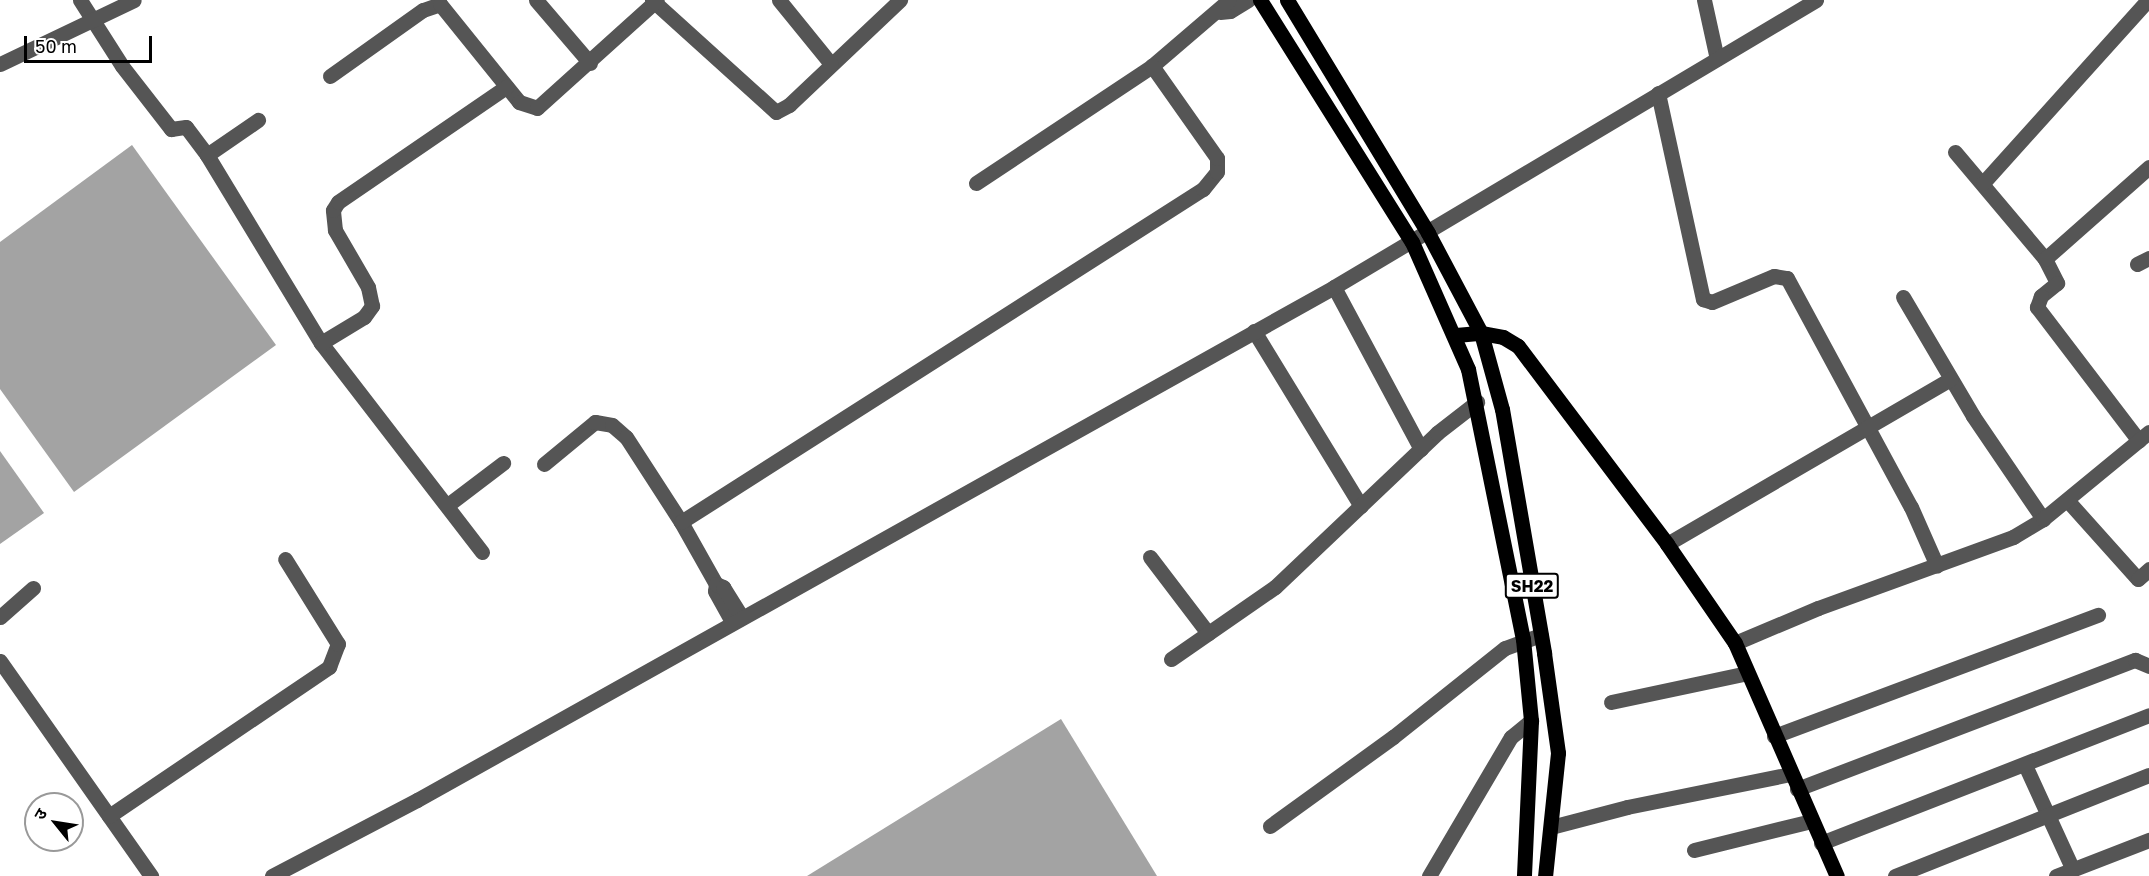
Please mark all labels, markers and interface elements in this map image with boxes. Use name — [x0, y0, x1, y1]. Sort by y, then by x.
scale bar — [27, 24, 154, 62]
text: 50 m — [35, 35, 77, 57]
road number: SH22 — [1504, 573, 1561, 599]
north arrow — [24, 792, 84, 852]
text: उ — [29, 805, 51, 823]

